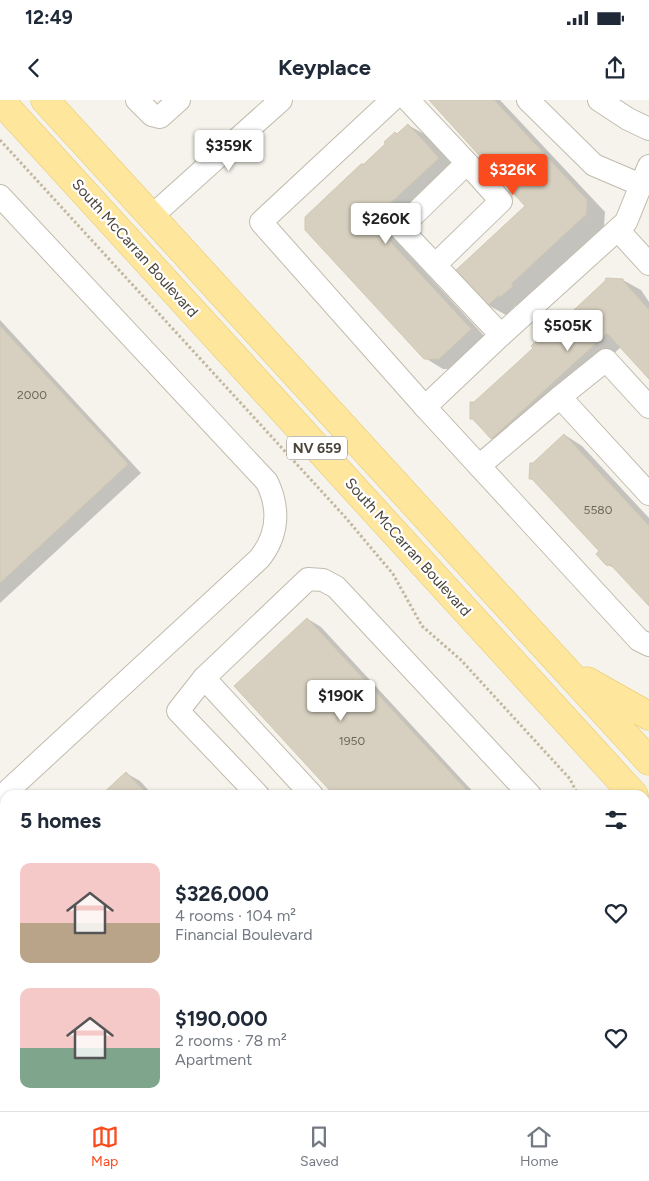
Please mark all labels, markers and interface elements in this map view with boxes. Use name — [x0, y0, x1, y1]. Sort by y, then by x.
text: 12:49 — [25, 6, 73, 29]
icon: back — [20, 54, 48, 82]
text: Keyplace — [278, 54, 371, 81]
icon: share — [601, 54, 629, 82]
pin: $359K — [194, 130, 264, 172]
text: $359K — [206, 136, 253, 155]
pin: $326K — [478, 154, 548, 196]
text: $326K — [490, 160, 536, 179]
street label: South McCarran Boulevard — [68, 175, 202, 321]
pin: $260K — [351, 202, 421, 245]
text: $260K — [362, 209, 410, 228]
pin: $505K — [533, 310, 603, 352]
text: $505K — [544, 316, 592, 335]
house number: 2000 — [17, 388, 47, 402]
road number: NV 659 — [287, 436, 347, 459]
street label: South McCarran Boulevard — [341, 474, 475, 620]
house number: 5580 — [584, 503, 613, 517]
pin: $190K — [306, 680, 376, 722]
text: $190K — [318, 686, 364, 705]
house number: 1950 — [339, 734, 365, 748]
icon: filters — [602, 806, 630, 834]
text: 5 homes — [20, 808, 101, 833]
text: $326,000 — [175, 881, 269, 906]
icon: home — [60, 883, 120, 943]
icon: heart — [602, 899, 630, 927]
text: 4 rooms · 104 m² — [175, 906, 296, 925]
text: Financial Boulevard — [175, 925, 313, 944]
text: $190,000 — [175, 1006, 268, 1031]
icon: home — [60, 1008, 120, 1068]
icon: heart — [602, 1024, 630, 1052]
text: 2 rooms · 78 m² — [175, 1031, 287, 1050]
text: Apartment — [175, 1050, 252, 1069]
tab: Map — [91, 1123, 119, 1170]
tab: Saved — [300, 1123, 339, 1170]
tab: Home — [520, 1123, 558, 1170]

